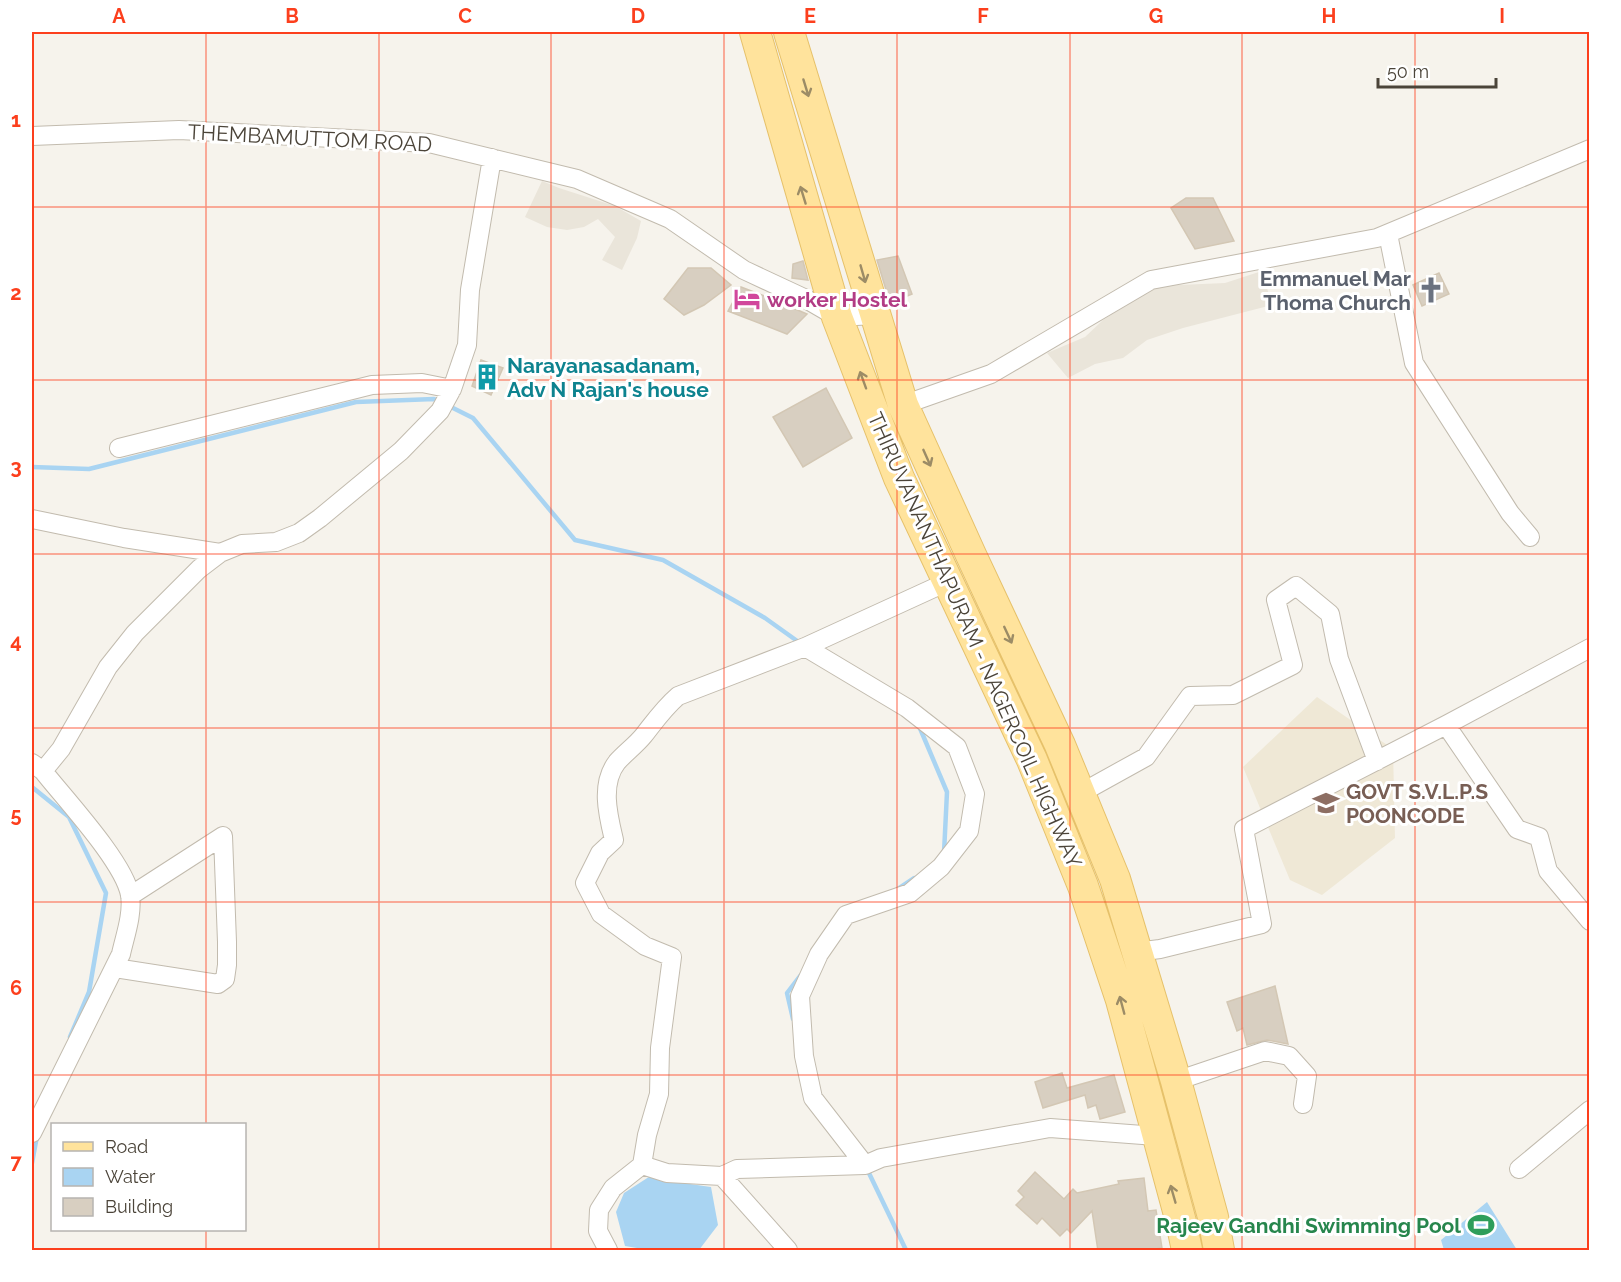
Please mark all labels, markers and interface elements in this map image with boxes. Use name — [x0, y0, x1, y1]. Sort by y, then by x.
text: A — [112, 4, 126, 28]
text: B — [285, 4, 299, 28]
text: C — [458, 4, 472, 28]
text: D — [631, 4, 645, 28]
text: E — [804, 4, 816, 28]
text: F — [977, 4, 989, 28]
text: G — [1149, 4, 1163, 28]
text: H — [1322, 4, 1336, 28]
text: I — [1499, 4, 1505, 28]
scale bar — [1378, 51, 1496, 89]
text: 50 m — [1387, 61, 1429, 82]
one-way arrow — [801, 78, 812, 97]
text: 1 — [11, 108, 21, 132]
street label: THEMBAMUTTOM ROAD — [187, 119, 433, 157]
one-way arrow — [797, 186, 808, 205]
one-way arrow — [858, 264, 869, 283]
place label: Emmanuel Mar Thoma Church — [1260, 266, 1411, 315]
church icon: Emmanuel Mar Thoma Church — [1416, 275, 1446, 305]
text: 2 — [10, 281, 22, 305]
hotel icon: worker Hostel — [732, 284, 762, 314]
place label: worker Hostel — [767, 287, 908, 312]
place label: Narayanasadanam, Adv N Rajan's house — [507, 353, 709, 402]
building icon: Narayanasadanam, Adv N Rajan's house — [472, 362, 502, 392]
one-way arrow — [856, 371, 867, 390]
street label: THIRUVANANTHAPURAM - NAGERCOIL HIGHWAY — [863, 408, 1087, 872]
one-way arrow — [922, 448, 933, 466]
text: 3 — [10, 455, 22, 479]
one-way arrow — [1003, 626, 1015, 644]
text: 4 — [10, 629, 22, 653]
place label: GOVT S.V.L.P.S POONCODE — [1346, 779, 1488, 828]
school or university icon: GOVT S.V.L.P.S POONCODE — [1311, 788, 1341, 818]
text: 5 — [10, 803, 22, 827]
text: 6 — [10, 976, 22, 1000]
one-way arrow — [1116, 996, 1127, 1015]
legend — [51, 1123, 246, 1231]
text: Road — [105, 1136, 148, 1157]
text: 7 — [10, 1150, 22, 1174]
text: Water — [105, 1166, 156, 1187]
one-way arrow — [1167, 1185, 1178, 1204]
text: Building — [105, 1196, 173, 1217]
sports icon: Rajeev Gandhi Swimming Pool — [1466, 1210, 1496, 1240]
place label: Rajeev Gandhi Swimming Pool — [1156, 1213, 1461, 1238]

